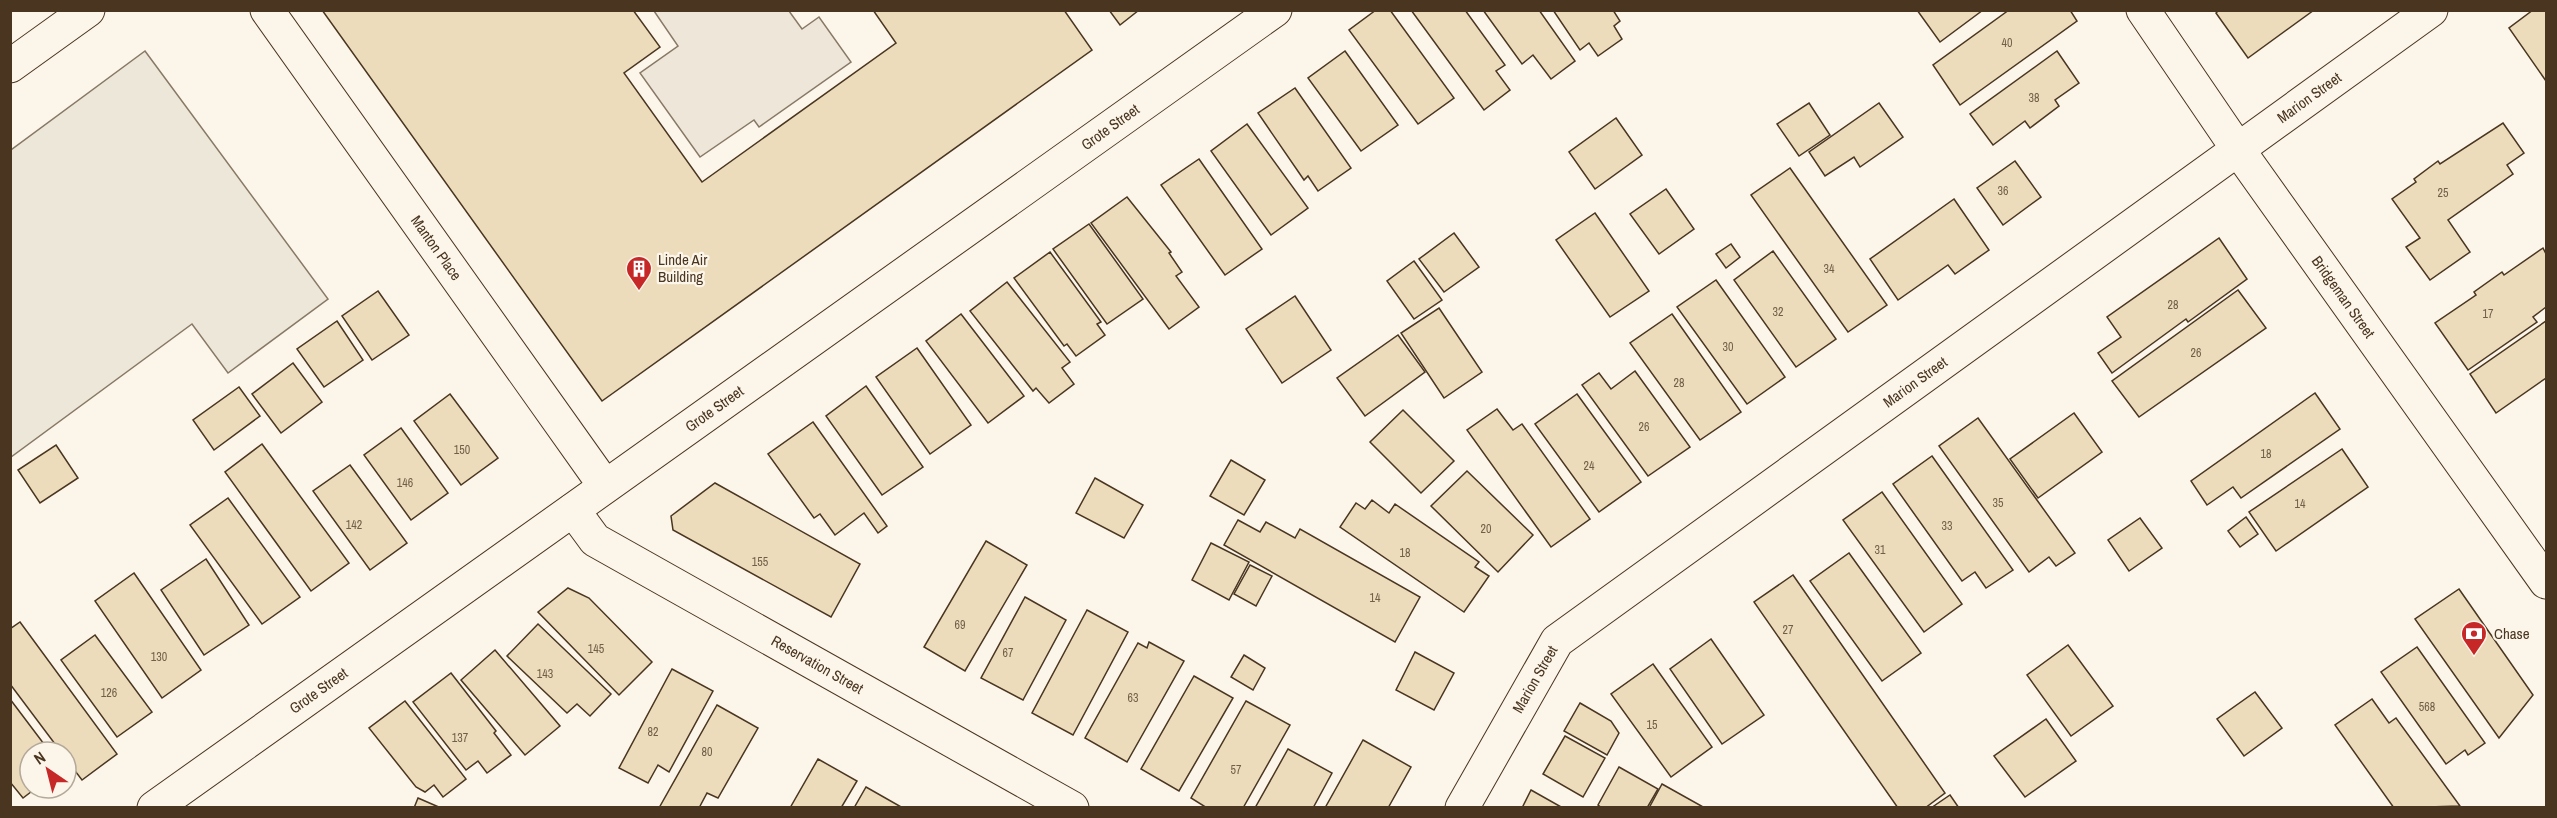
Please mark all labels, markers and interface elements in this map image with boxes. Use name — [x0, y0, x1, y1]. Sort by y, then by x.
house number: 40 — [2002, 35, 2012, 51]
street label: Marion Street — [2273, 67, 2346, 128]
house number: 38 — [2029, 90, 2039, 106]
street label: Grote Street — [1077, 98, 1144, 155]
house number: 36 — [1998, 183, 2008, 199]
house number: 25 — [2438, 185, 2449, 201]
street label: Manton Place — [406, 211, 467, 285]
place label: Linde Air Building — [658, 249, 707, 287]
street label: Bridgeman Street — [2307, 251, 2380, 343]
building icon: Linde Air Building — [624, 254, 654, 292]
house number: 34 — [1824, 261, 1835, 277]
house number: 28 — [2168, 297, 2178, 313]
house number: 32 — [1773, 304, 1783, 320]
house number: 17 — [2483, 306, 2494, 322]
house number: 30 — [1723, 339, 1733, 355]
house number: 26 — [2191, 345, 2201, 361]
street label: Marion Street — [1879, 351, 1952, 412]
house number: 28 — [1674, 375, 1684, 391]
street label: Grote Street — [681, 380, 748, 437]
house number: 26 — [1639, 419, 1649, 435]
house number: 150 — [454, 442, 470, 458]
house number: 18 — [2261, 446, 2271, 462]
house number: 24 — [1584, 458, 1595, 474]
house number: 146 — [397, 475, 413, 491]
house number: 35 — [1993, 495, 2004, 511]
house number: 14 — [2295, 496, 2306, 512]
house number: 142 — [346, 517, 362, 533]
house number: 33 — [1942, 518, 1952, 534]
house number: 20 — [1481, 521, 1491, 537]
house number: 31 — [1875, 542, 1886, 558]
house number: 18 — [1400, 545, 1410, 561]
house number: 155 — [752, 554, 769, 570]
house number: 14 — [1370, 590, 1381, 606]
house number: 69 — [955, 617, 965, 633]
bank icon: Chase — [2459, 619, 2489, 657]
house number: 27 — [1783, 622, 1794, 638]
place label: Chase — [2494, 623, 2530, 644]
street label: Reservation Street — [767, 630, 868, 699]
house number: 145 — [588, 641, 605, 657]
street label: Marion Street — [1507, 641, 1563, 717]
house number: 67 — [1003, 645, 1014, 661]
house number: 130 — [151, 649, 167, 665]
street label: Grote Street — [285, 662, 352, 718]
house number: 143 — [537, 666, 553, 682]
house number: 126 — [101, 685, 117, 701]
house number: 63 — [1128, 690, 1138, 706]
house number: 568 — [2419, 699, 2435, 715]
house number: 15 — [1647, 717, 1658, 733]
house number: 82 — [648, 724, 658, 740]
house number: 137 — [452, 730, 469, 746]
north arrow — [18, 740, 78, 800]
house number: 80 — [702, 744, 712, 760]
text: N — [29, 746, 50, 769]
house number: 57 — [1231, 762, 1242, 778]

